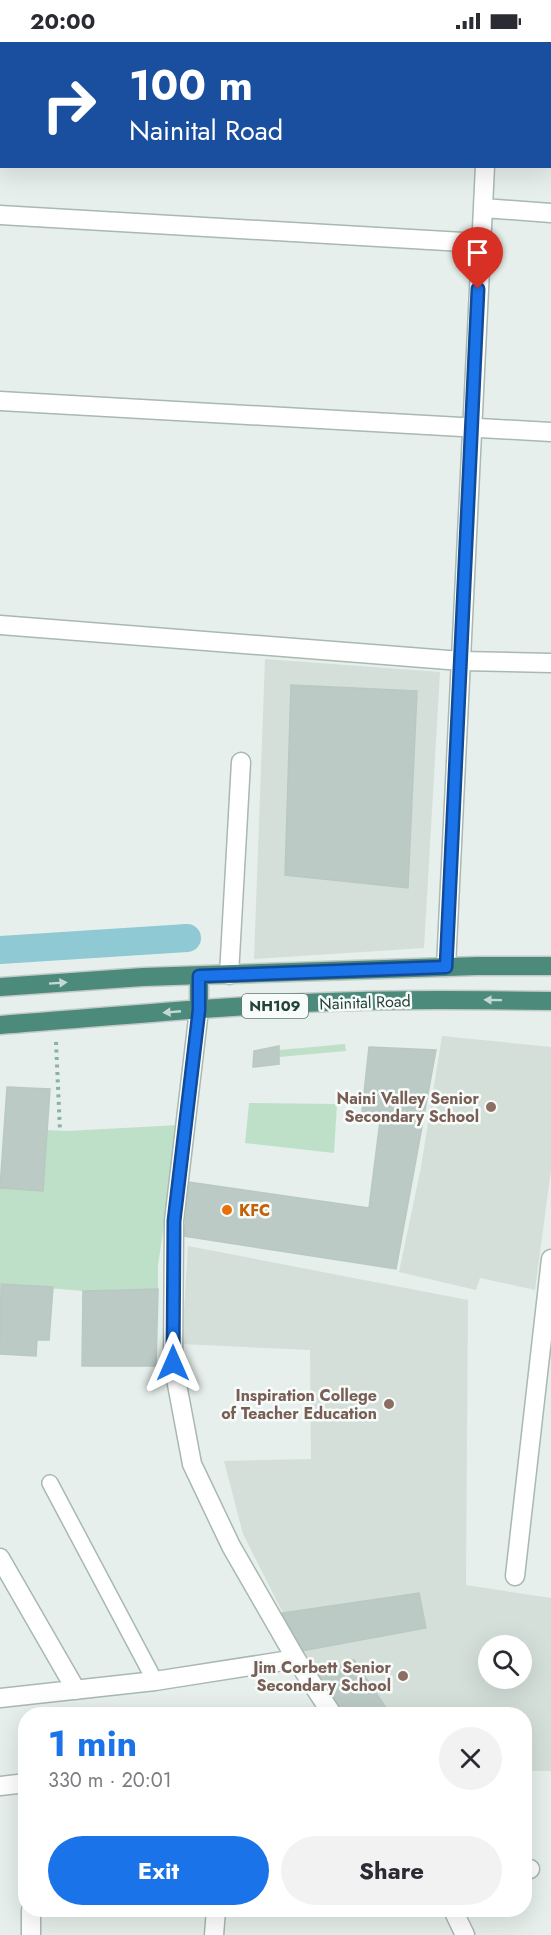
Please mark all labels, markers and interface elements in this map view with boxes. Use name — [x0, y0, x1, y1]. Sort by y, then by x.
text: 20:00 — [30, 5, 95, 37]
text: 100 m — [129, 55, 253, 116]
icon: right — [30, 66, 108, 144]
text: Nainital Road — [129, 111, 283, 150]
pin — [452, 227, 503, 289]
icon: arrive — [461, 236, 494, 269]
one-way arrow — [49, 978, 68, 987]
street label: Nainital Road — [319, 989, 411, 1016]
road number: NH109 — [242, 994, 308, 1018]
one-way arrow — [483, 995, 502, 1005]
one-way arrow — [162, 1007, 181, 1017]
place label: Naini Valley Senior Secondary School — [337, 1087, 479, 1128]
marker: Naini Valley Senior Secondary School — [484, 1100, 498, 1114]
place label: KFC — [239, 1199, 270, 1222]
marker: KFC — [220, 1203, 234, 1217]
position arrow — [141, 1331, 205, 1395]
place label: Inspiration College of Teacher Education — [221, 1384, 377, 1425]
marker: Inspiration College of Teacher Education — [382, 1397, 396, 1411]
map controls — [478, 1635, 532, 1689]
button: search — [478, 1635, 532, 1689]
place label: Jim Corbett Senior Secondary School — [250, 1656, 391, 1697]
marker: Jim Corbett Senior Secondary School — [396, 1669, 410, 1683]
text: 1 min — [48, 1717, 137, 1769]
button: close — [439, 1727, 502, 1790]
text: 330 m · 20:01 — [48, 1766, 172, 1795]
button: Exit — [48, 1836, 269, 1905]
button: Share — [281, 1836, 502, 1905]

